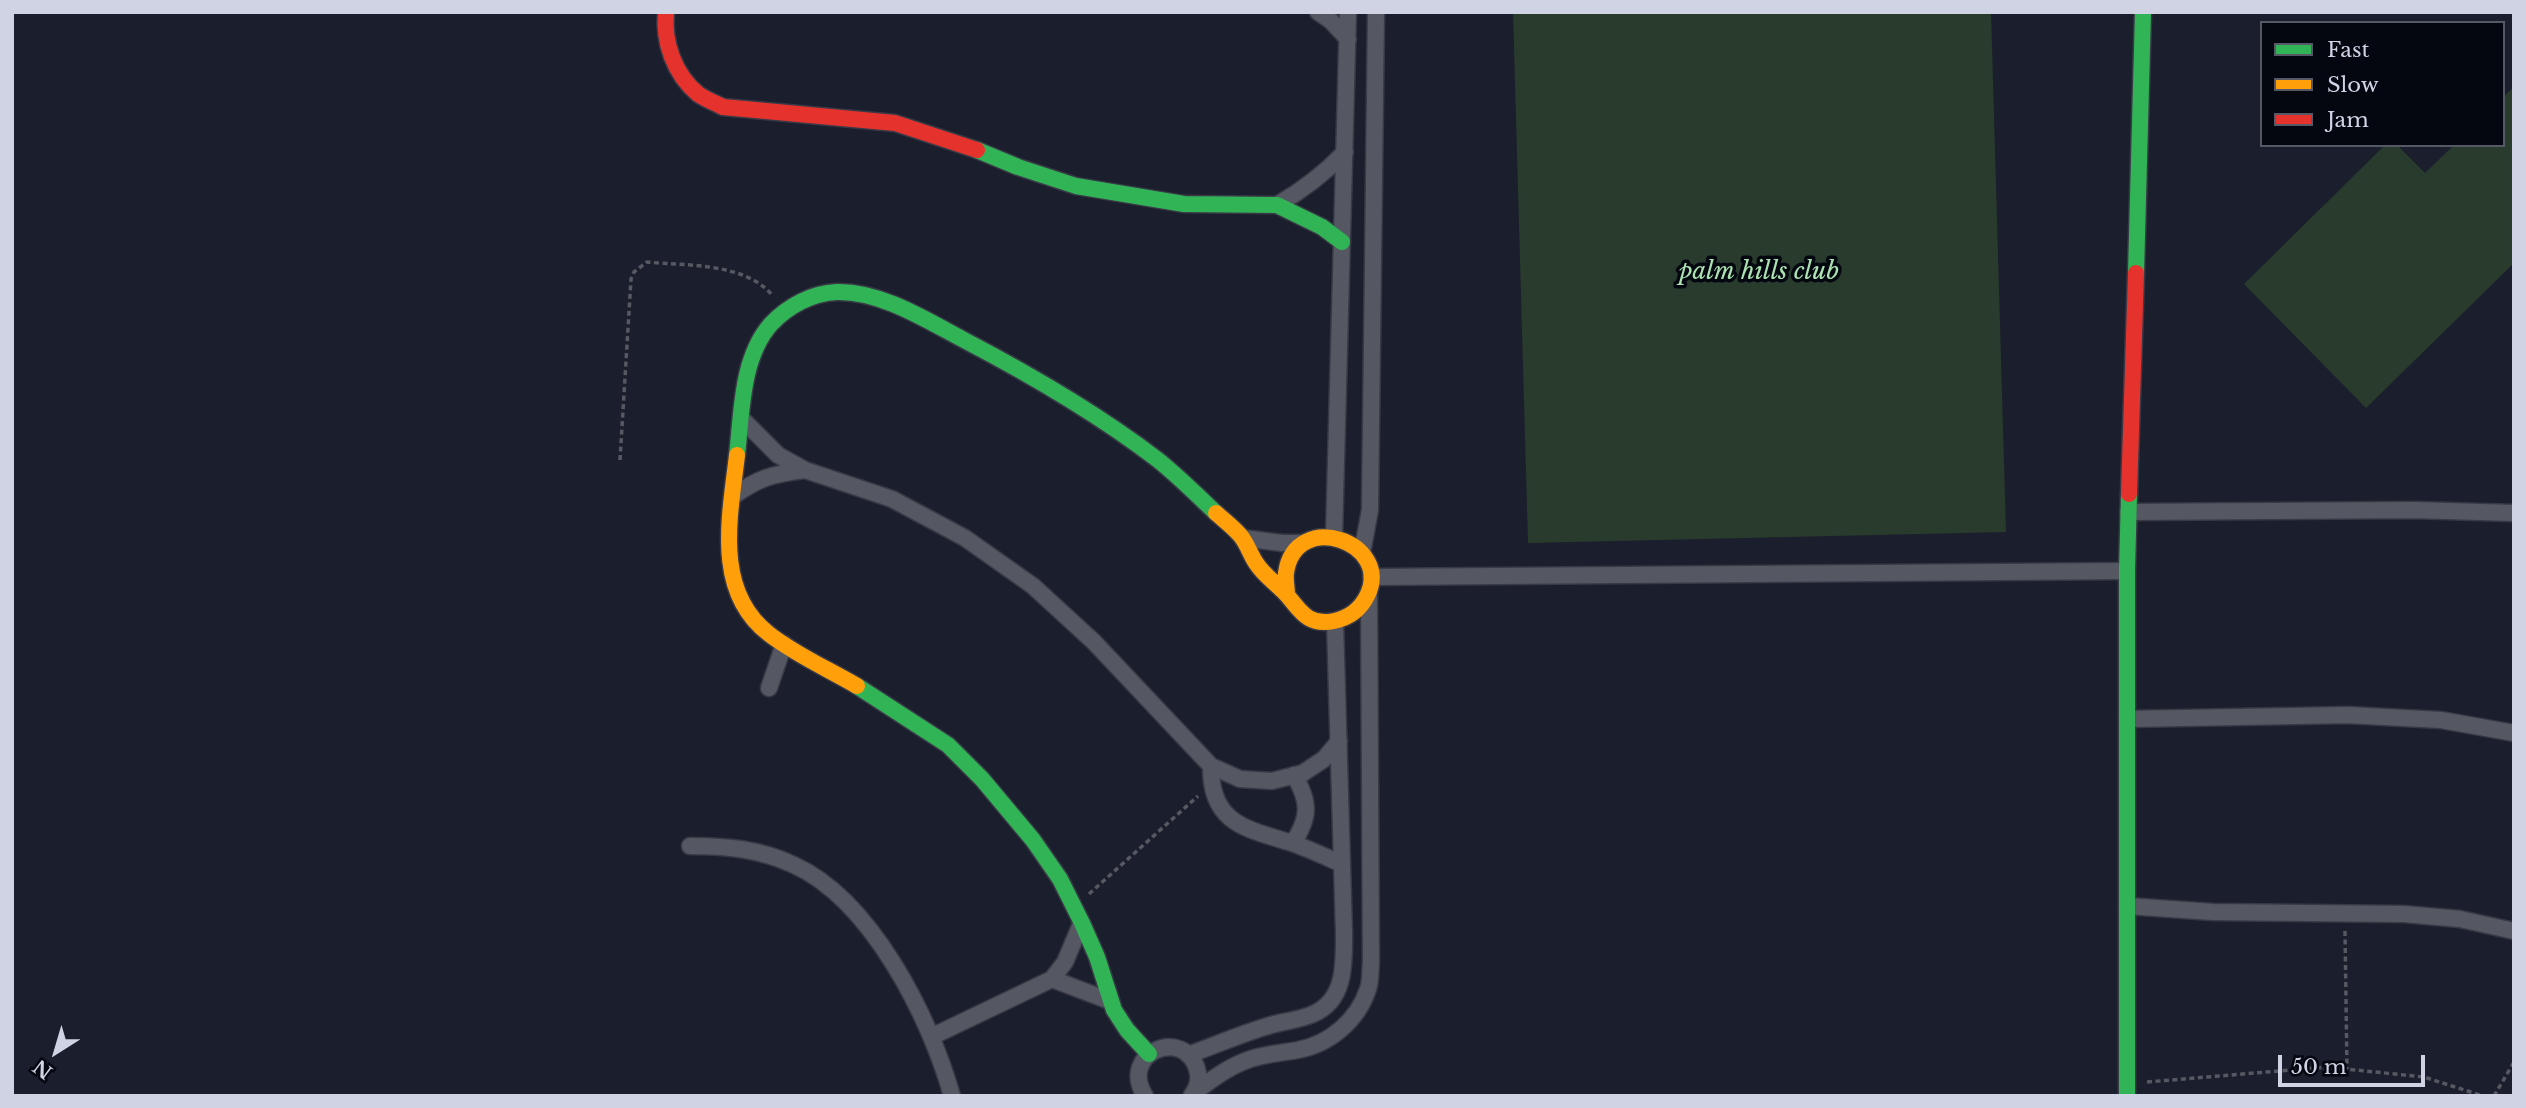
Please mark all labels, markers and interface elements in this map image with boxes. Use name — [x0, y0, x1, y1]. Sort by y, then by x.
legend — [2260, 21, 2505, 147]
text: Fast — [2327, 37, 2369, 63]
text: Slow — [2327, 72, 2379, 98]
text: Jam — [2327, 107, 2369, 133]
park label: palm hills club — [1679, 258, 1839, 286]
north arrow — [21, 1017, 91, 1087]
scale bar — [2281, 1042, 2428, 1086]
text: 50 m — [2291, 1054, 2346, 1080]
text: N — [29, 1055, 57, 1084]

